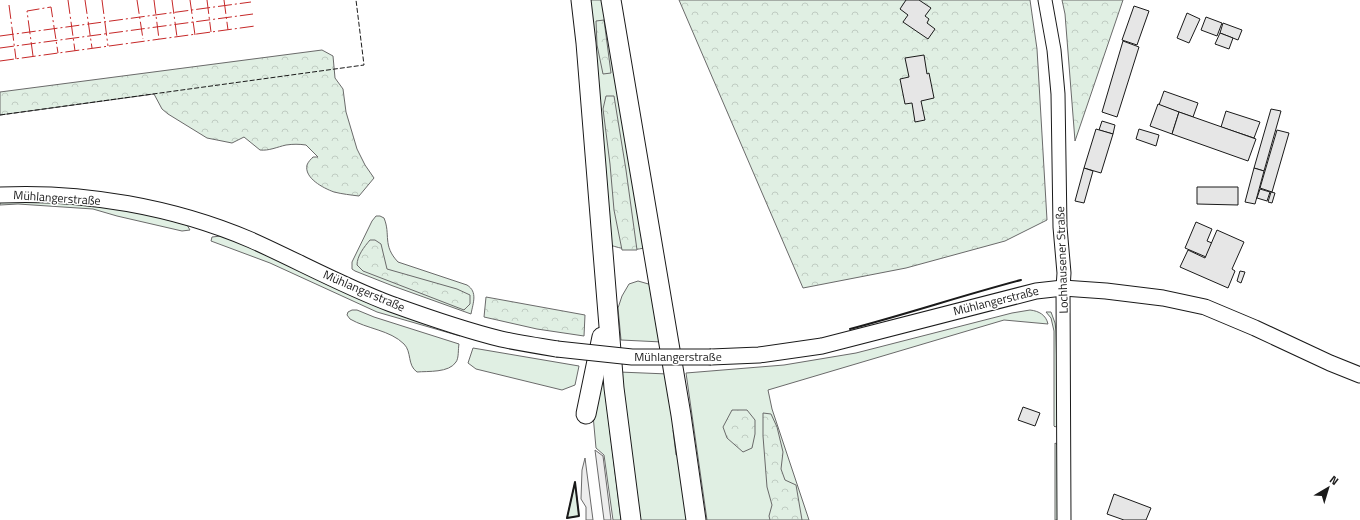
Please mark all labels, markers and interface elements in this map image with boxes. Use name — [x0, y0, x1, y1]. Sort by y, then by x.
street label: Mühlangerstraße — [13, 185, 101, 210]
street label: Lochhausener Straße — [1050, 206, 1073, 314]
street label: Mühlangerstraße — [320, 265, 408, 316]
street label: Mühlangerstraße — [951, 281, 1041, 320]
street label: Mühlangerstraße — [634, 347, 722, 366]
north arrow — [1308, 468, 1348, 508]
text: N — [1326, 471, 1342, 489]

